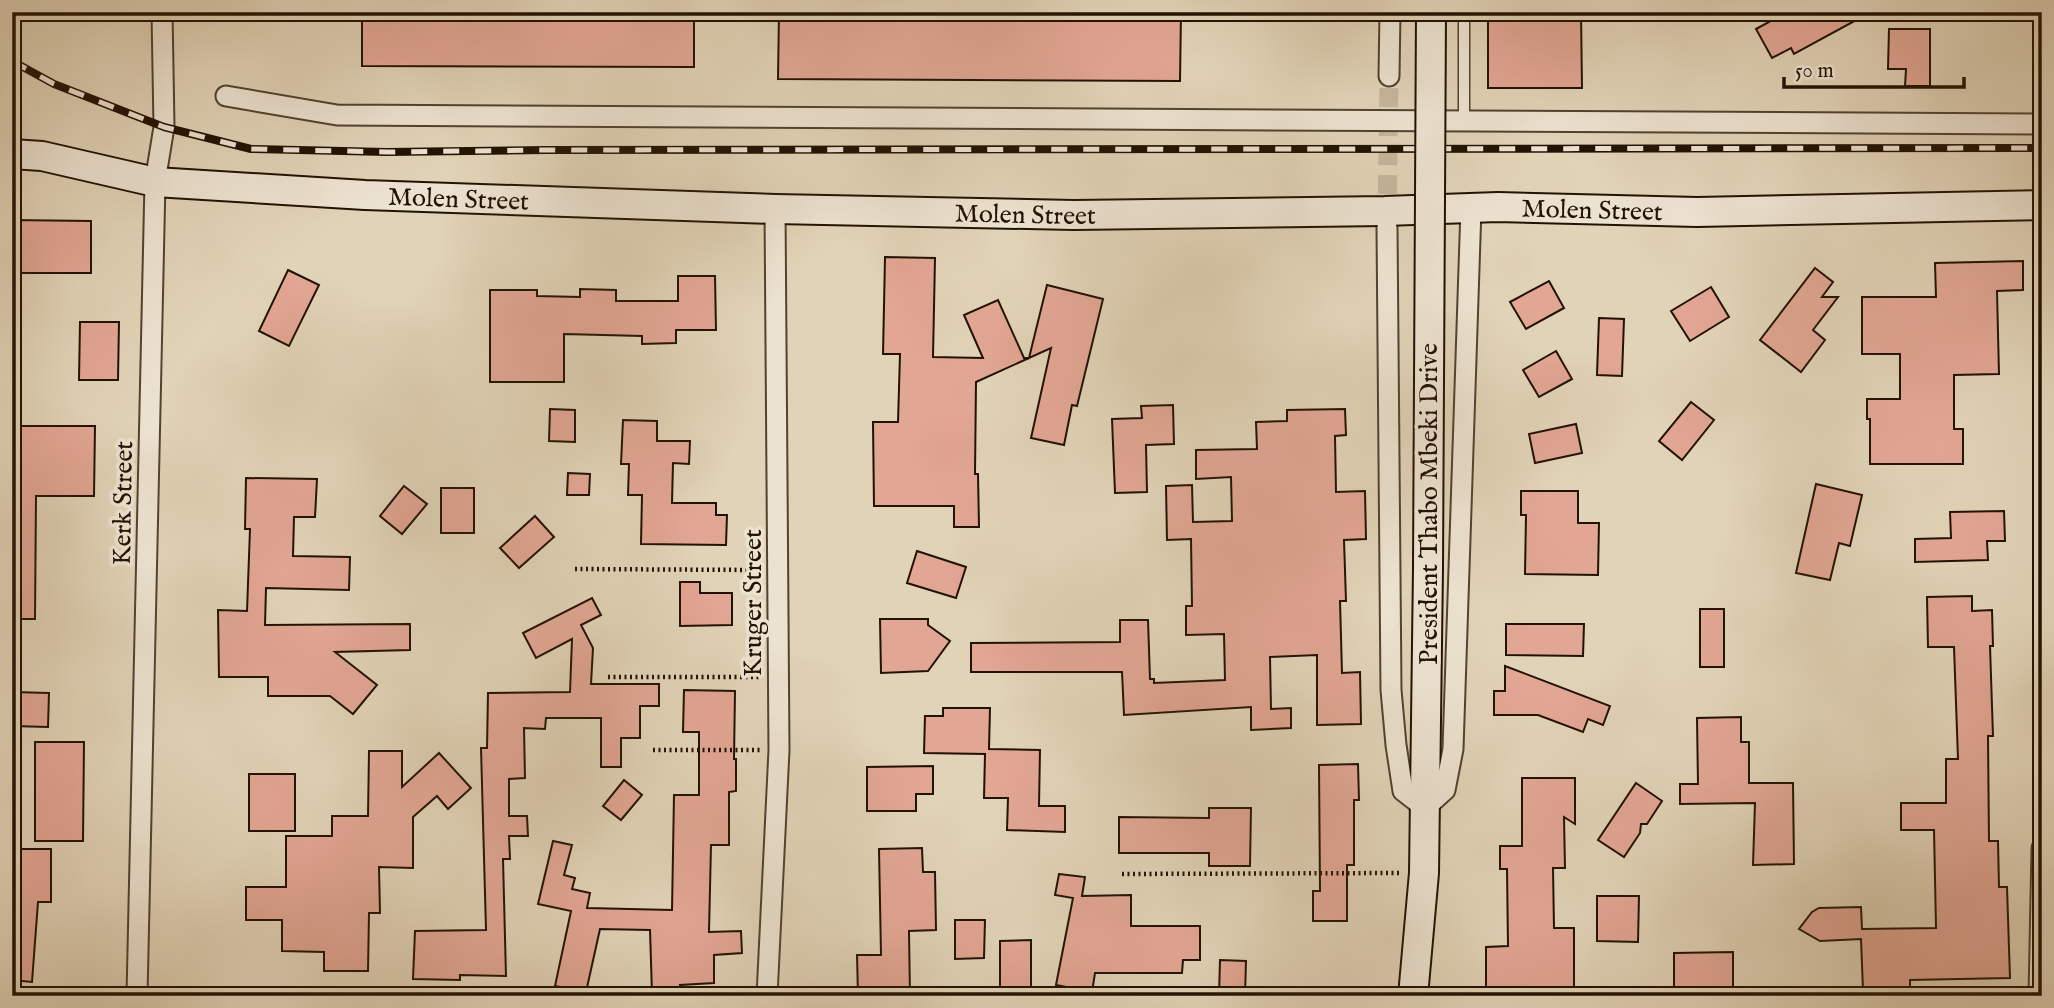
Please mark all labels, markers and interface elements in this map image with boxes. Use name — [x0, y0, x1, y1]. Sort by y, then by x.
scale bar — [1784, 46, 1965, 90]
text: 50 m — [1795, 58, 1834, 85]
street label: Molen Street — [387, 181, 530, 219]
street label: Molen Street — [1521, 193, 1663, 229]
street label: Molen Street — [954, 198, 1096, 233]
street label: President Thabo Mbeki Drive — [1413, 343, 1446, 665]
street label: Kerk Street — [106, 440, 141, 565]
street label: Kruger Street — [737, 529, 770, 677]

